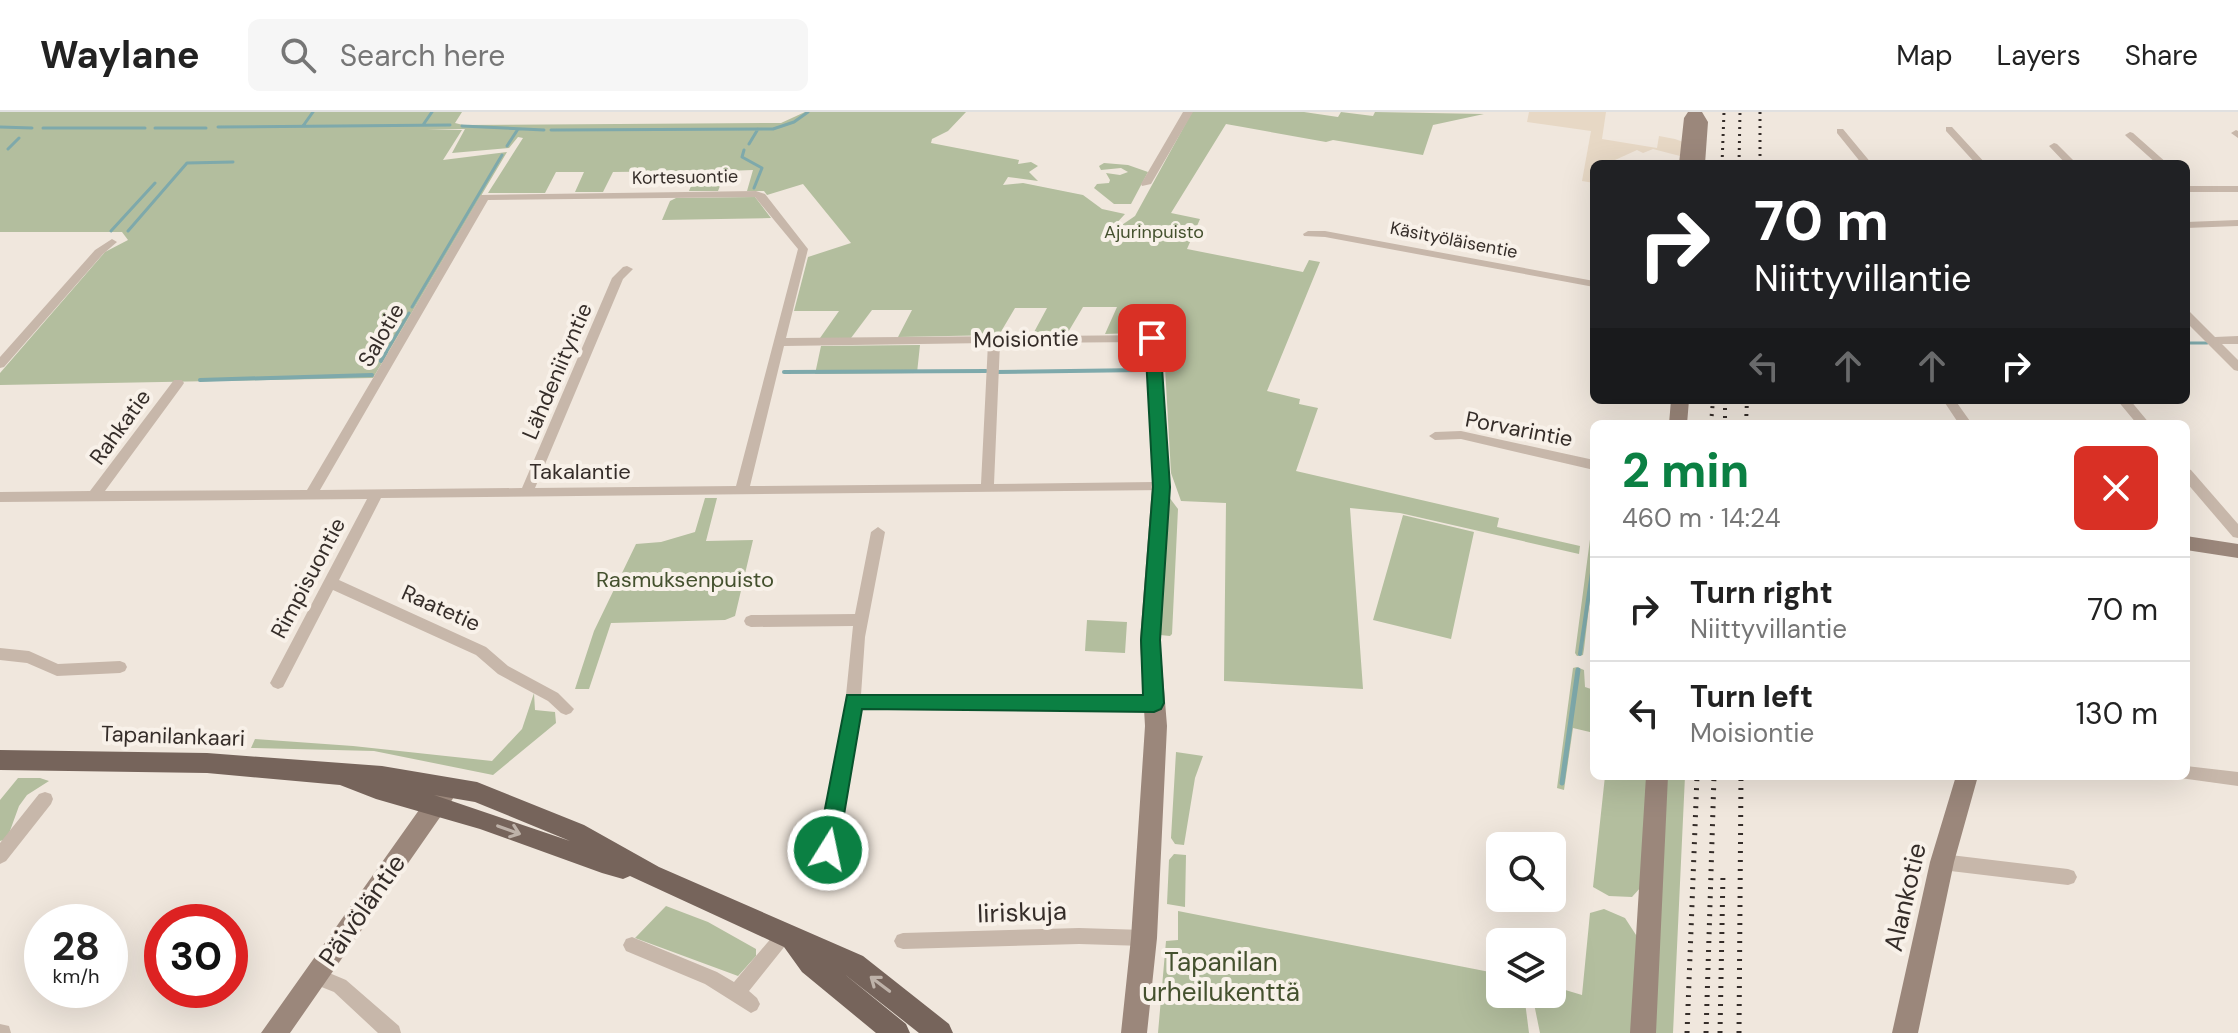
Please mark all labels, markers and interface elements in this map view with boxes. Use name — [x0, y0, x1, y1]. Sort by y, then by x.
search box — [248, 19, 808, 91]
text: Waylane — [40, 30, 200, 80]
icon: search — [276, 33, 320, 77]
text: Search here — [340, 36, 505, 75]
text: Map — [1896, 37, 1953, 74]
text: Layers — [1997, 37, 2081, 74]
text: Share — [2125, 37, 2198, 74]
street label: Kortesuontie — [632, 164, 738, 190]
text: 70 m — [1754, 184, 1889, 257]
icon: right — [1622, 192, 1726, 296]
street label: Käsityöläisentie — [1388, 216, 1520, 264]
park label: Ajurinpuisto — [1104, 220, 1204, 244]
text: Niittyvillantie — [1754, 255, 1972, 302]
street label: Salotie — [351, 298, 411, 372]
street label: Lähdeniityntie — [515, 298, 599, 444]
pin — [1118, 304, 1186, 372]
icon: arrive — [1130, 316, 1174, 360]
street label: Moisiontie — [973, 324, 1079, 354]
icon: left — [1742, 344, 1786, 388]
icon: ahead — [1826, 344, 1870, 388]
icon: ahead — [1910, 344, 1954, 388]
icon: right — [1994, 344, 2038, 388]
street label: Rahkatie — [83, 384, 157, 470]
street label: Porvarintie — [1463, 404, 1575, 454]
text: 2 min — [1622, 439, 1749, 502]
button: close — [2074, 446, 2158, 530]
street label: Takalantie — [529, 457, 631, 486]
text: 460 m · 14:24 — [1622, 501, 1780, 535]
street label: Rimpisuontie — [264, 513, 352, 643]
park label: Rasmuksenpuisto — [596, 565, 774, 594]
text: Turn right — [1690, 573, 1833, 612]
street label: Raatetie — [397, 578, 485, 638]
icon: right — [1622, 587, 1666, 631]
text: 70 m — [2087, 590, 2158, 629]
text: Niittyvillantie — [1690, 612, 1847, 646]
text: Turn left — [1690, 677, 1813, 716]
icon: left — [1622, 691, 1666, 735]
text: 130 m — [2076, 694, 2158, 733]
text: Moisiontie — [1690, 716, 1814, 750]
street label: Tapanilankaari — [100, 719, 246, 753]
position arrow — [786, 808, 870, 892]
one-way arrow — [496, 824, 521, 838]
map controls — [1486, 832, 1566, 1008]
button: search — [1486, 832, 1566, 912]
street label: Alankotie — [1876, 839, 1934, 955]
street label: Päivöläntie — [311, 847, 413, 973]
street label: Iiriskuja — [977, 893, 1067, 931]
speed limit sign: 30 — [144, 904, 248, 1008]
text: 28 — [52, 920, 100, 972]
button: layers — [1486, 928, 1566, 1008]
park label: Tapanilan urheilukenttä — [1142, 945, 1300, 1009]
text: km/h — [52, 963, 100, 989]
one-way arrow — [870, 976, 891, 993]

